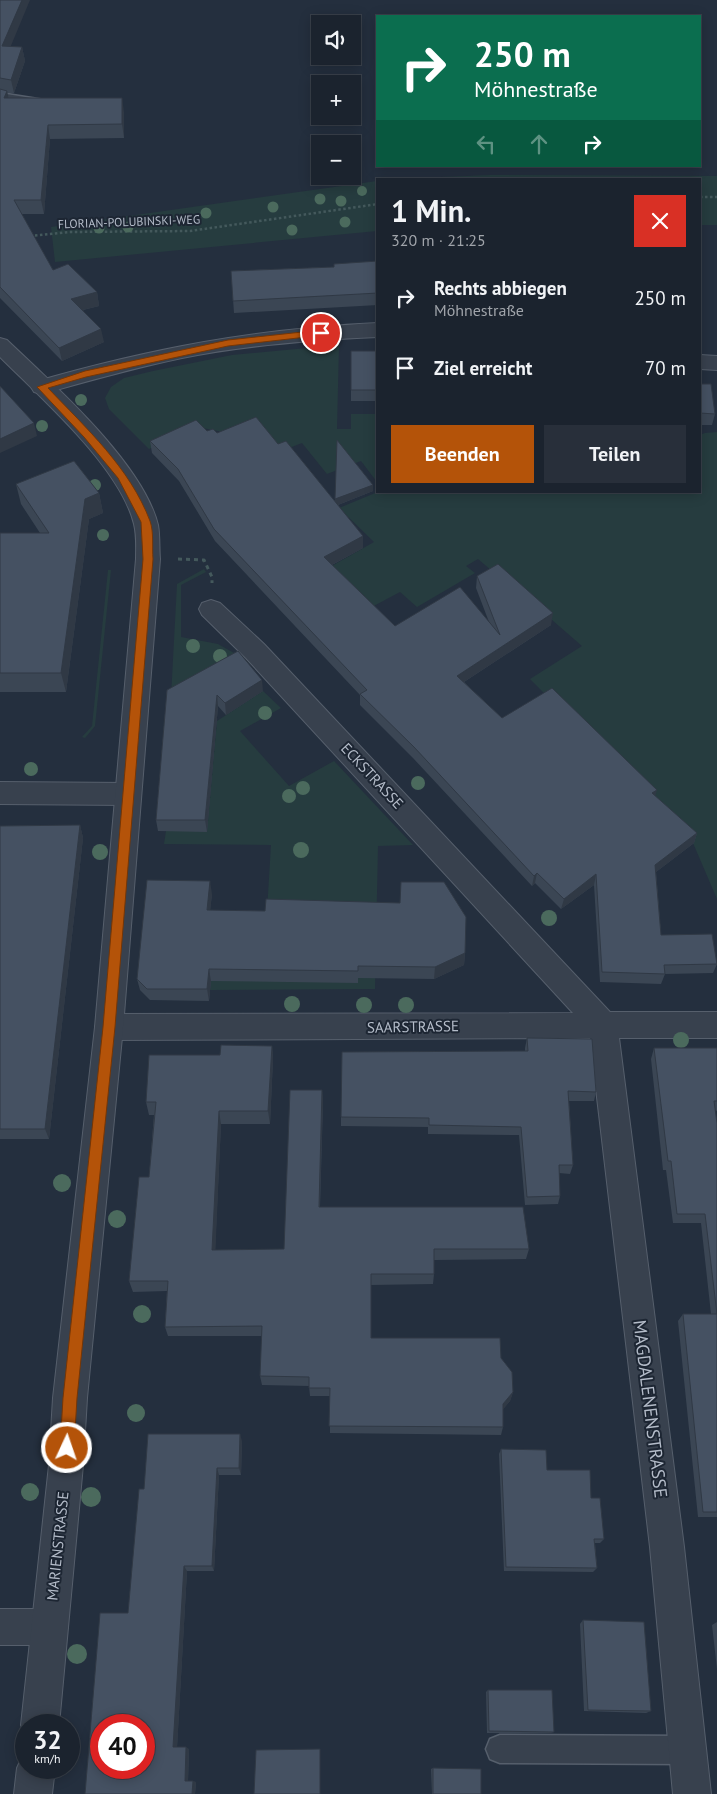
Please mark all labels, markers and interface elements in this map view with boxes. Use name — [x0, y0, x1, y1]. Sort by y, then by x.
map controls — [311, 15, 361, 185]
button: sound — [311, 15, 361, 65]
text: 250 m — [474, 31, 571, 77]
icon: right — [391, 35, 456, 100]
button: + — [311, 75, 361, 125]
text: Möhnestraße — [474, 75, 598, 103]
icon: left — [472, 130, 500, 158]
icon: ahead — [525, 130, 553, 158]
icon: right — [578, 130, 606, 158]
button: − — [311, 135, 361, 185]
text: 1 Min. — [391, 191, 471, 230]
button: close — [634, 195, 686, 247]
street label: FLORIAN-POLUBINSKI-WEG — [58, 212, 200, 231]
text: 320 m · 21:25 — [391, 230, 486, 250]
text: Rechts abbiegen — [434, 276, 567, 300]
icon: right — [391, 284, 419, 312]
text: 250 m — [634, 286, 686, 310]
text: Möhnestraße — [434, 300, 524, 320]
pin — [300, 312, 342, 354]
icon: arrive — [307, 319, 335, 347]
icon: arrive — [391, 354, 419, 382]
text: Ziel erreicht — [434, 356, 532, 380]
text: 70 m — [645, 356, 686, 380]
button: Beenden — [391, 425, 534, 483]
button: Teilen — [544, 425, 686, 483]
street label: ECKSTRASSE — [337, 739, 408, 813]
street label: SAARSTRASSE — [367, 1016, 459, 1037]
street label: MAGDALENENSTRASSE — [628, 1319, 673, 1499]
position arrow — [40, 1421, 92, 1473]
street label: MARIENSTRASSE — [42, 1490, 73, 1601]
speed limit sign: 40 — [90, 1714, 155, 1779]
text: 32 — [33, 1724, 62, 1756]
text: km/h — [34, 1751, 61, 1766]

